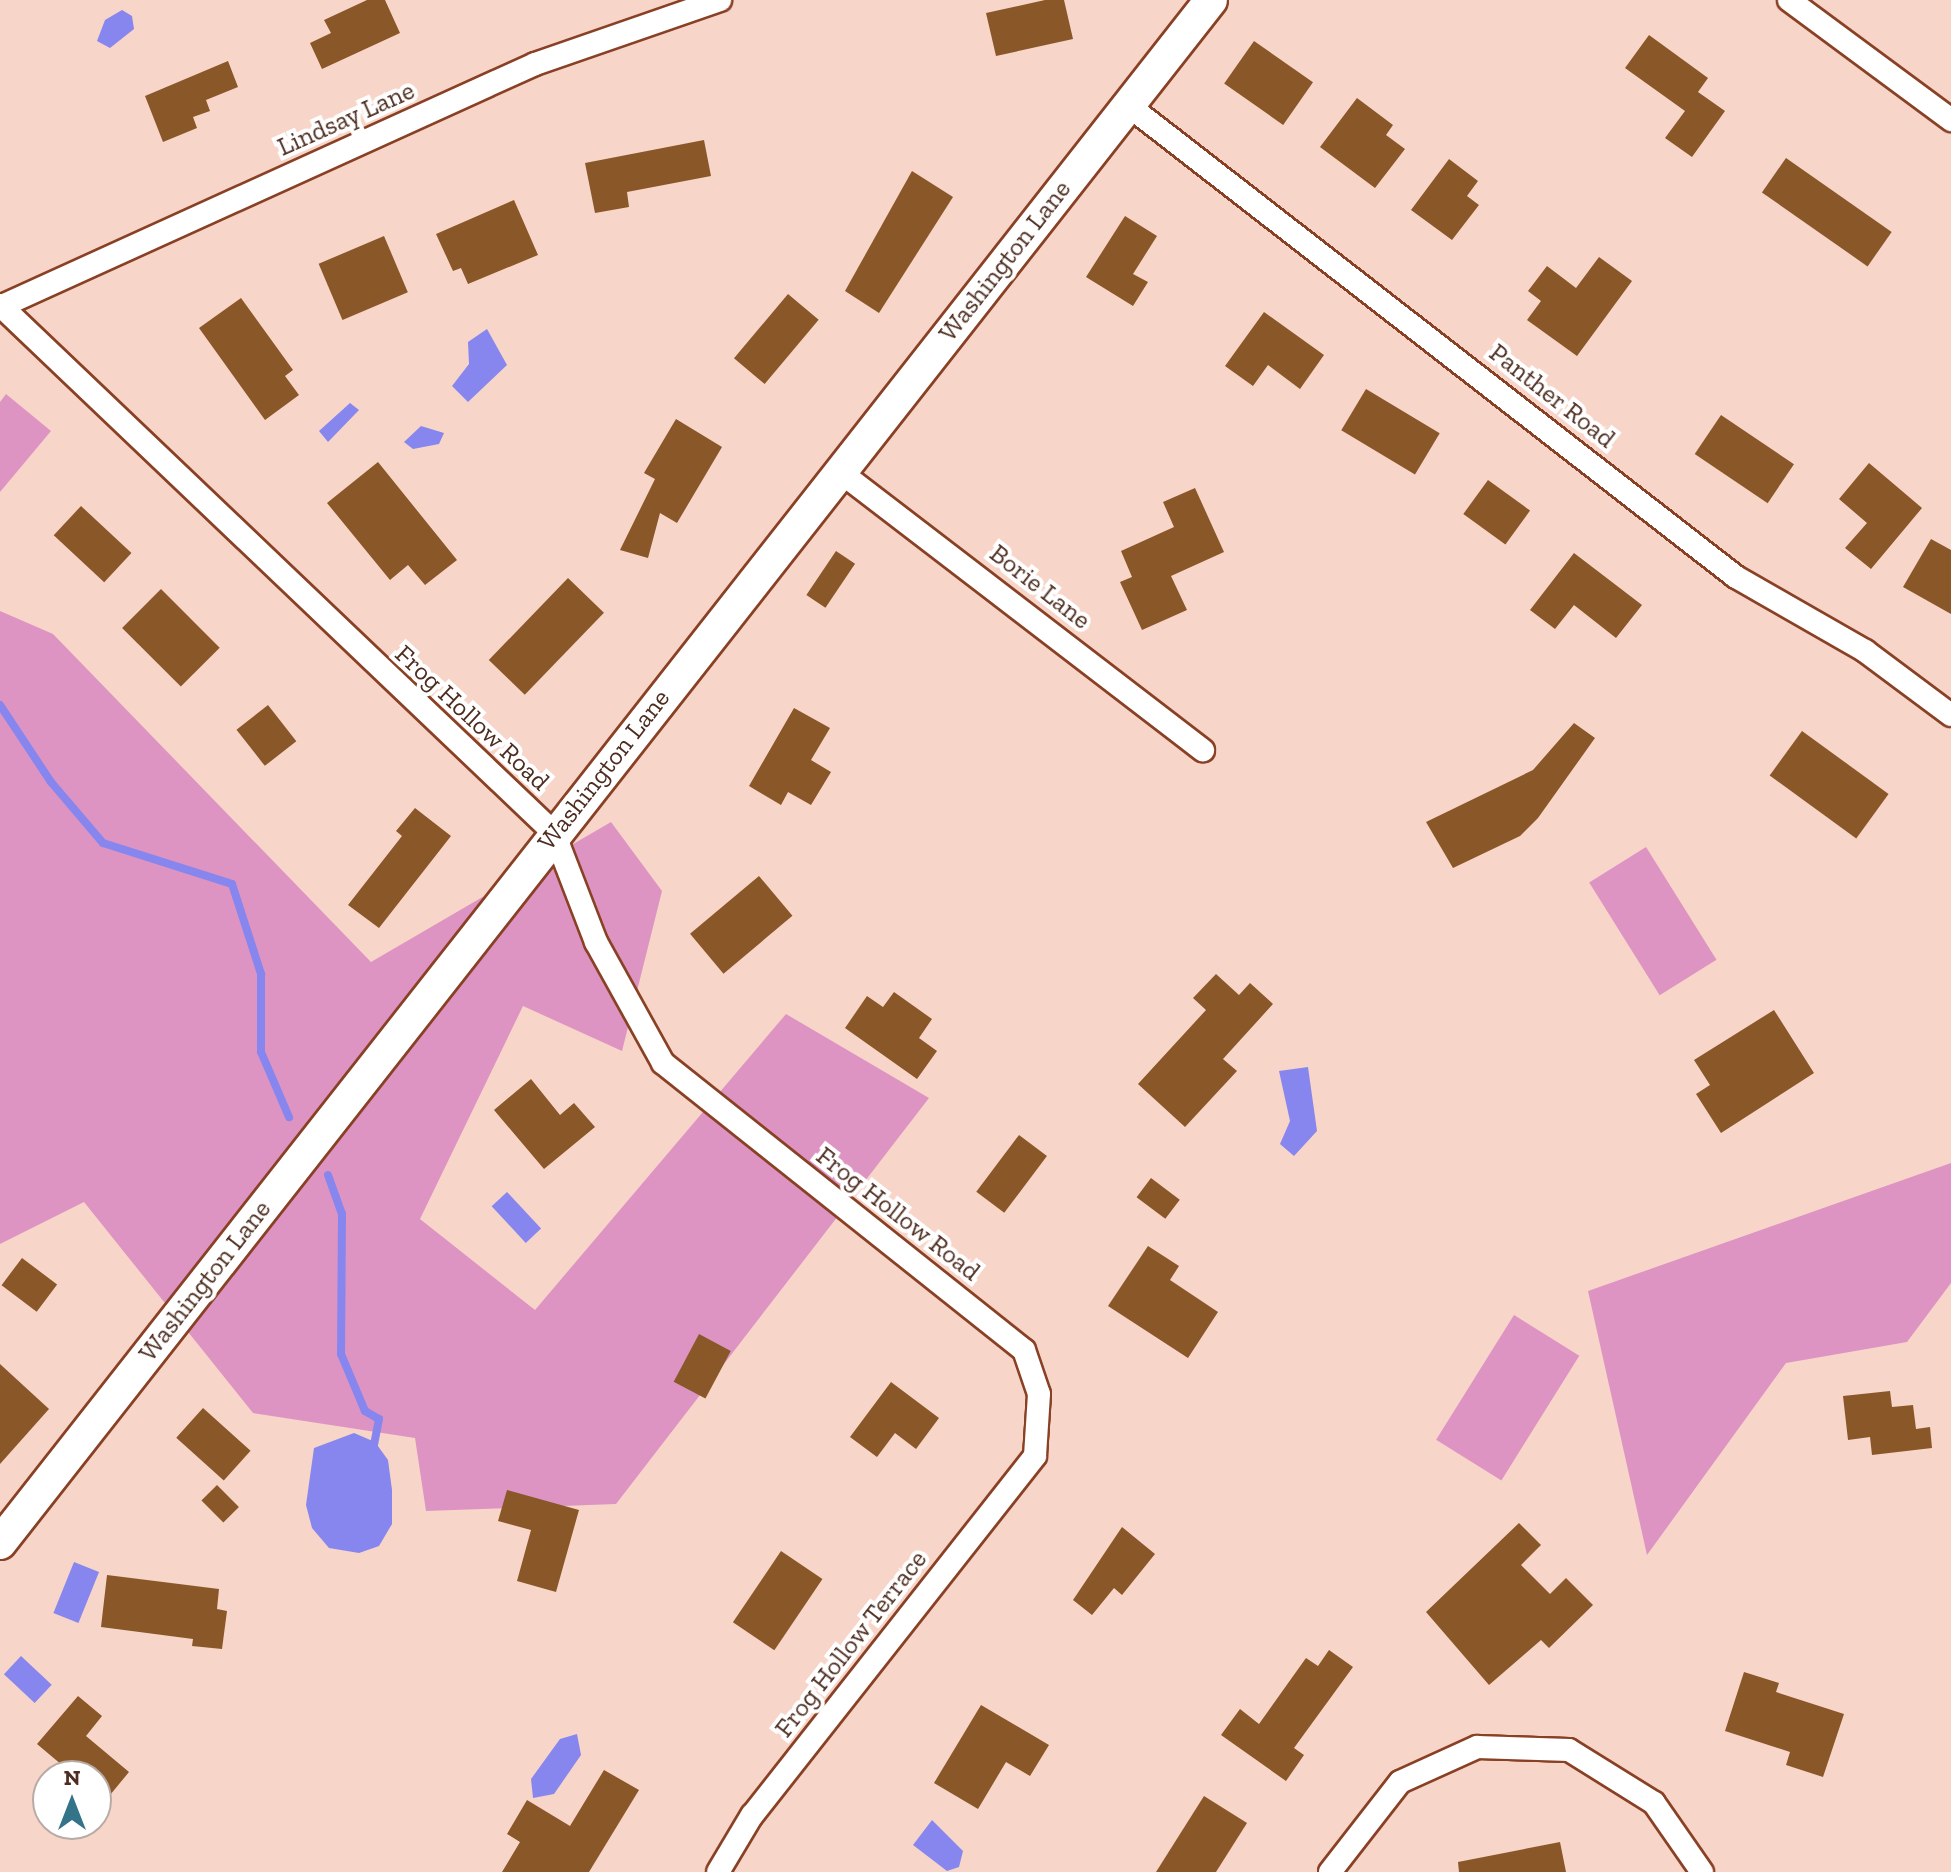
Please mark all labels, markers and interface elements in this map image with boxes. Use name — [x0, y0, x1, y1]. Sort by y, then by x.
street label: Lindsay Lane — [272, 75, 420, 163]
street label: Washington Lane — [932, 174, 1078, 348]
street label: Panther Road — [1483, 337, 1621, 455]
street label: Borie Lane — [983, 538, 1097, 636]
street label: Frog Hollow Road — [388, 638, 556, 798]
street label: Washington Lane — [531, 683, 677, 857]
street label: Frog Hollow Road — [810, 1140, 986, 1288]
street label: Washington Lane — [132, 1194, 278, 1368]
street label: Frog Hollow Terrace — [768, 1544, 934, 1744]
north arrow — [32, 1760, 112, 1840]
text: N — [64, 1764, 80, 1791]

